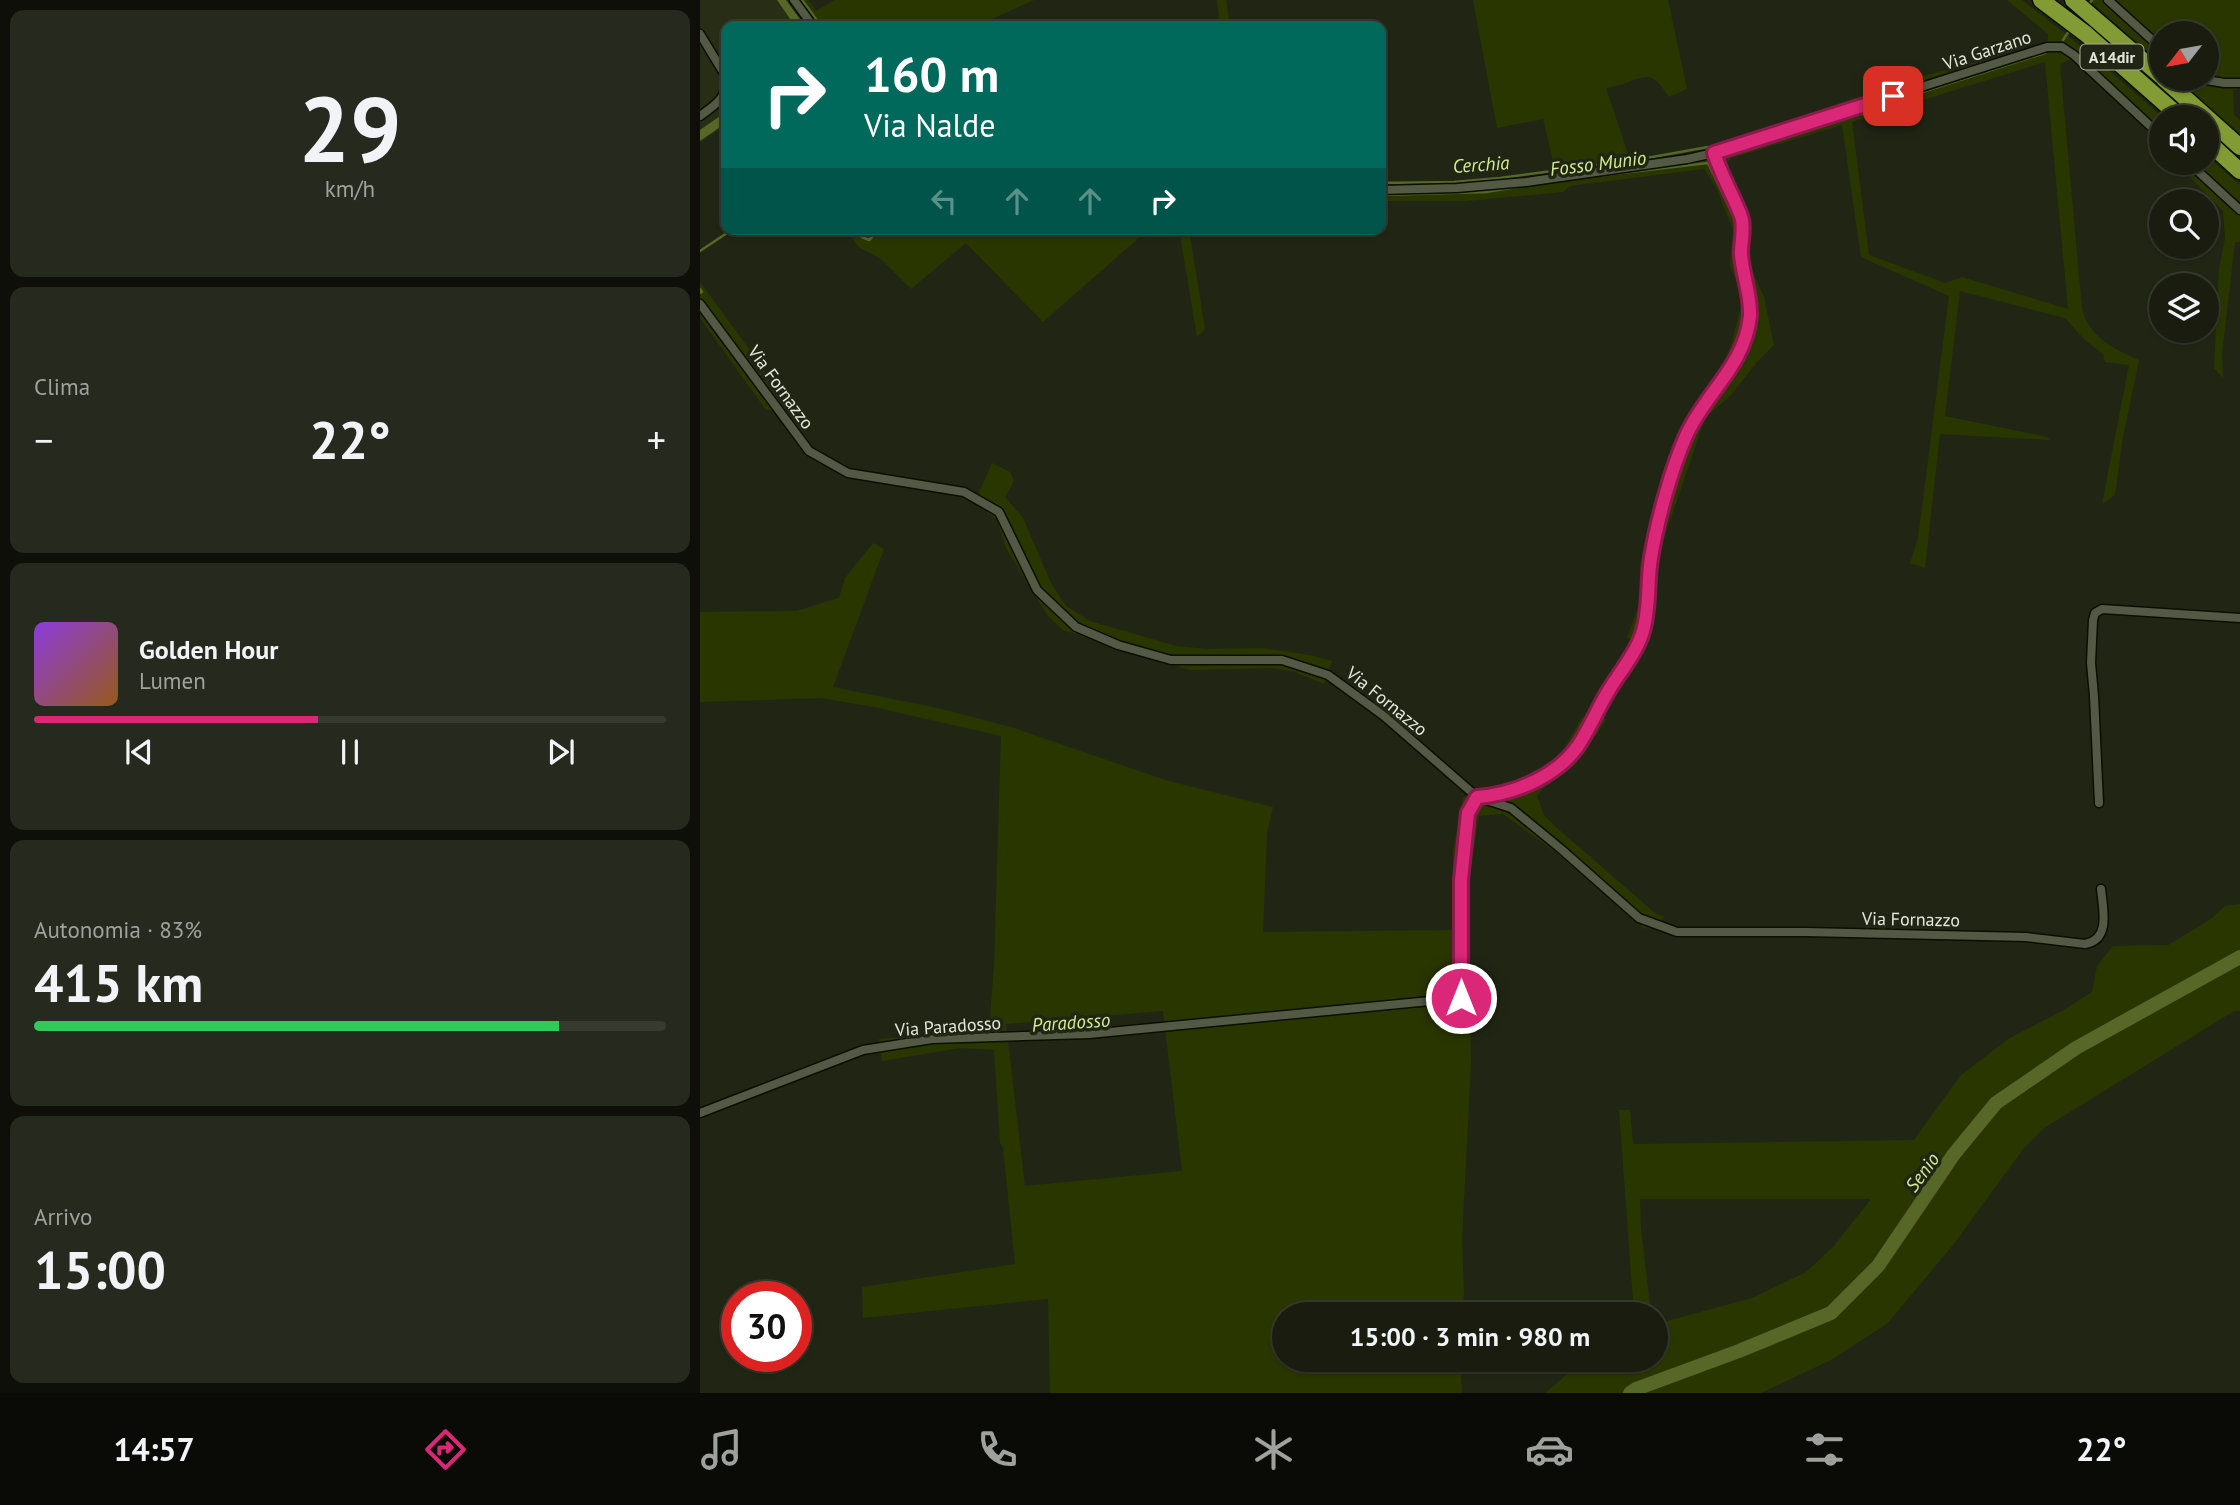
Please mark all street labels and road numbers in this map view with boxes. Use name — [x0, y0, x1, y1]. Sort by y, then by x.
street label: Via Garzano — [1939, 25, 2034, 75]
road number: A14dir — [2080, 44, 2144, 69]
street label: Via Fornazzo — [742, 340, 819, 433]
street label: Via Fornazzo — [1341, 661, 1432, 741]
street label: Via Fornazzo — [1861, 907, 1960, 931]
street label: Via Paradosso — [893, 1011, 1002, 1041]

